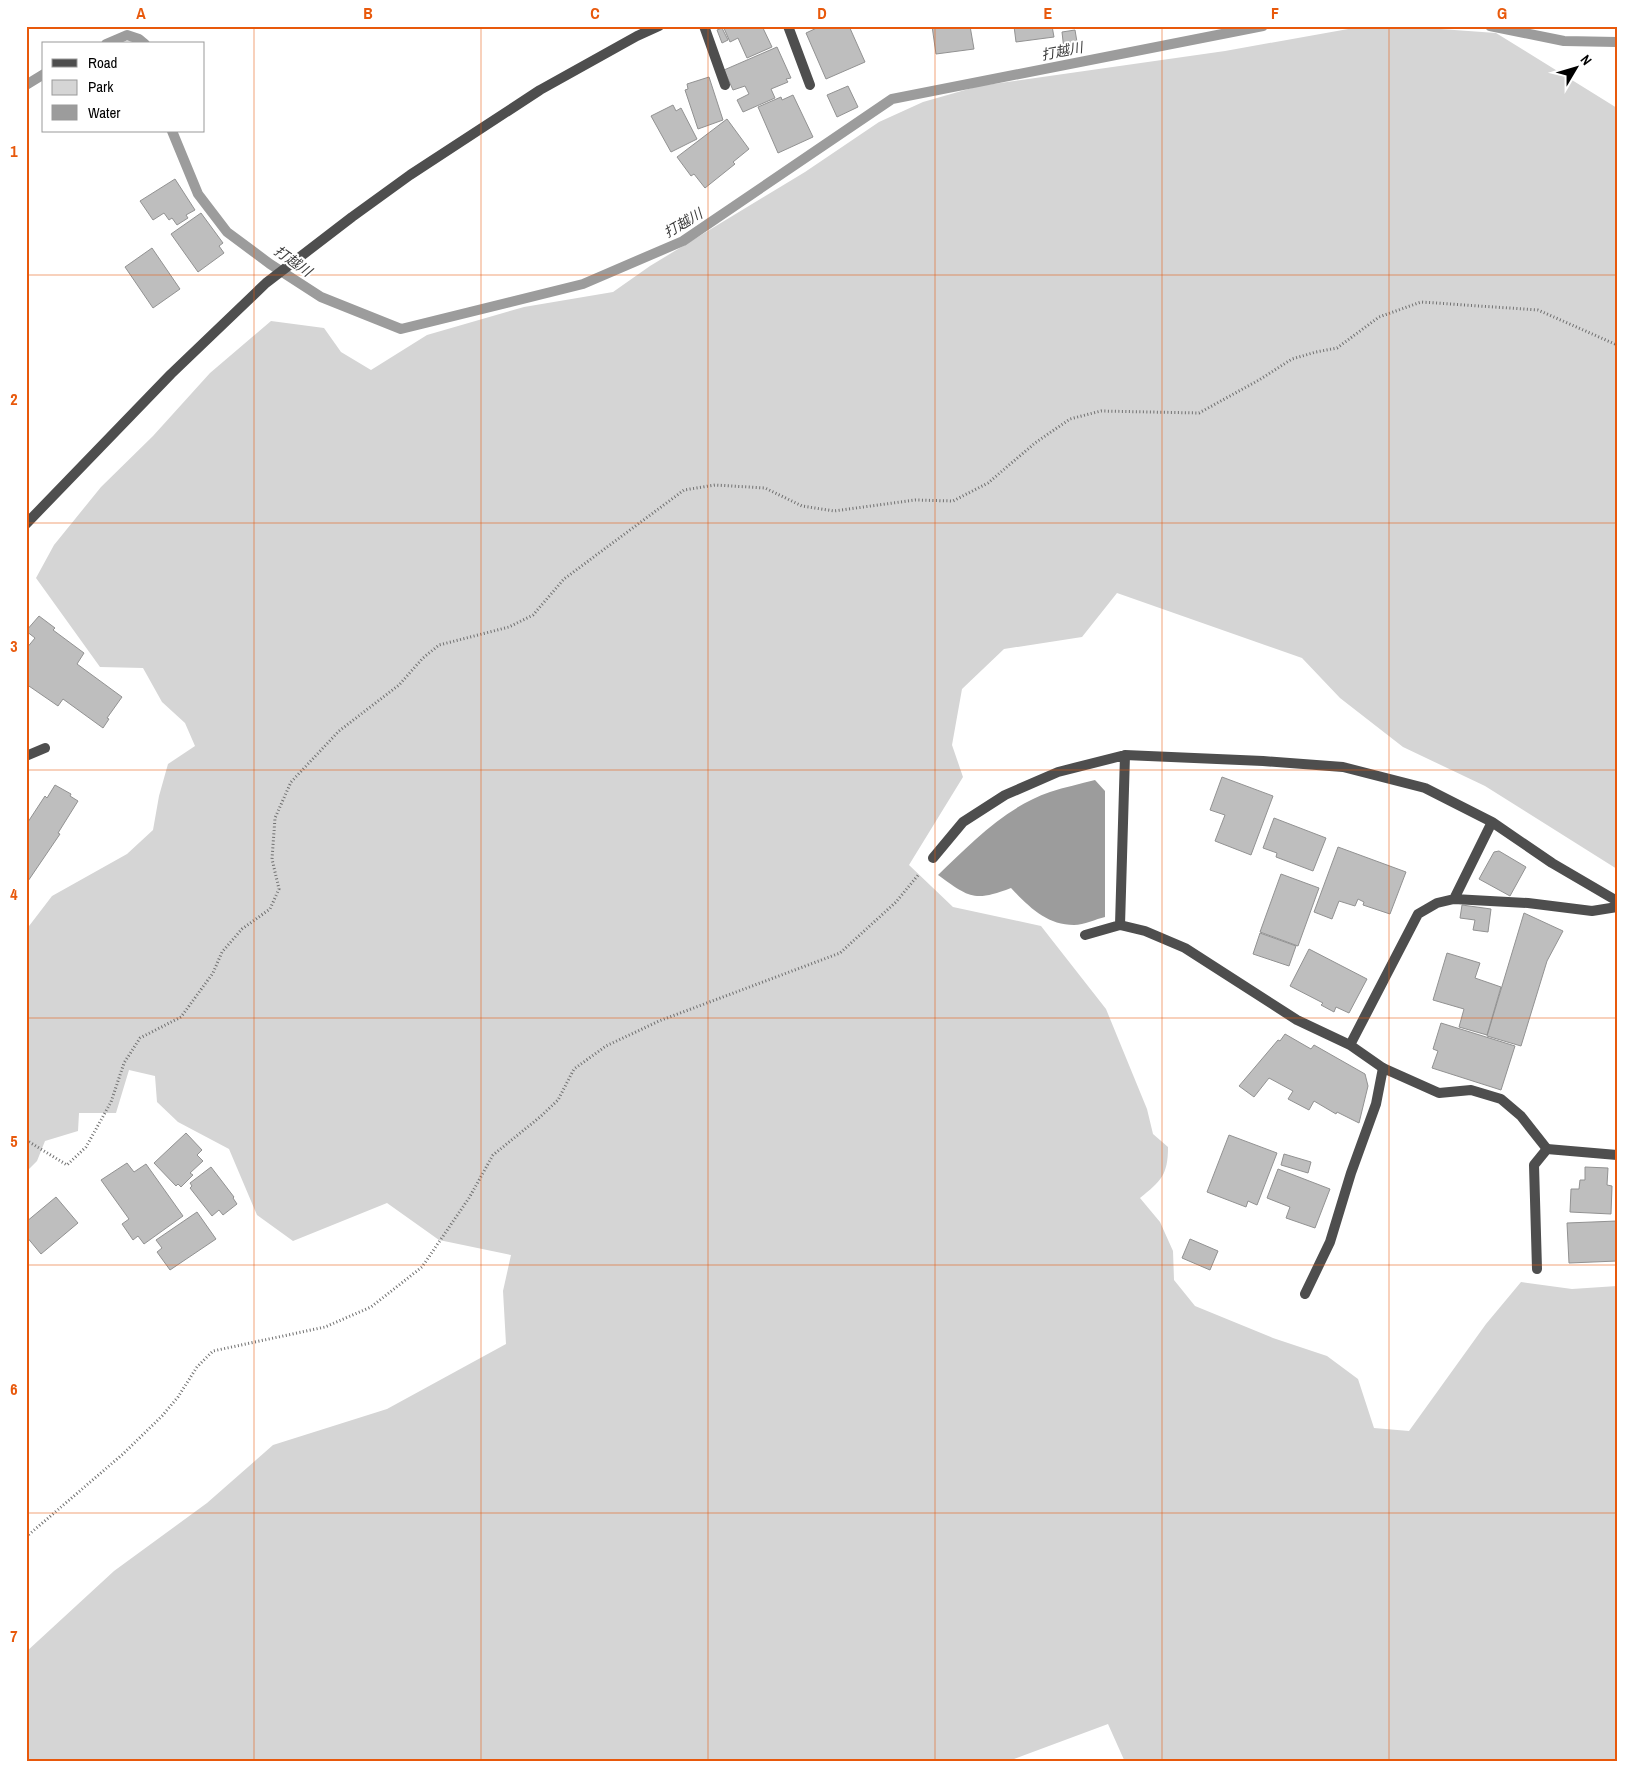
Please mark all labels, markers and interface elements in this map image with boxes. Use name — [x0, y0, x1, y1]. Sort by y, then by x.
text: A — [136, 2, 146, 24]
text: B — [363, 2, 373, 24]
text: C — [590, 2, 600, 24]
text: D — [817, 2, 827, 24]
text: E — [1044, 2, 1053, 24]
text: F — [1271, 2, 1279, 24]
text: G — [1497, 2, 1507, 24]
water label: 打越川 — [1040, 38, 1086, 64]
legend — [42, 42, 205, 132]
north arrow — [1550, 42, 1600, 92]
text: N — [1577, 51, 1596, 69]
text: Road — [88, 52, 117, 73]
text: Park — [88, 76, 114, 97]
text: Water — [88, 102, 120, 123]
text: 1 — [10, 140, 18, 162]
water label: 打越川 — [660, 203, 707, 242]
water label: 打越川 — [271, 242, 317, 282]
text: 2 — [10, 388, 18, 410]
text: 3 — [10, 635, 18, 657]
text: 4 — [10, 883, 18, 905]
text: 5 — [10, 1130, 18, 1152]
text: 6 — [10, 1378, 18, 1400]
text: 7 — [10, 1625, 18, 1647]

